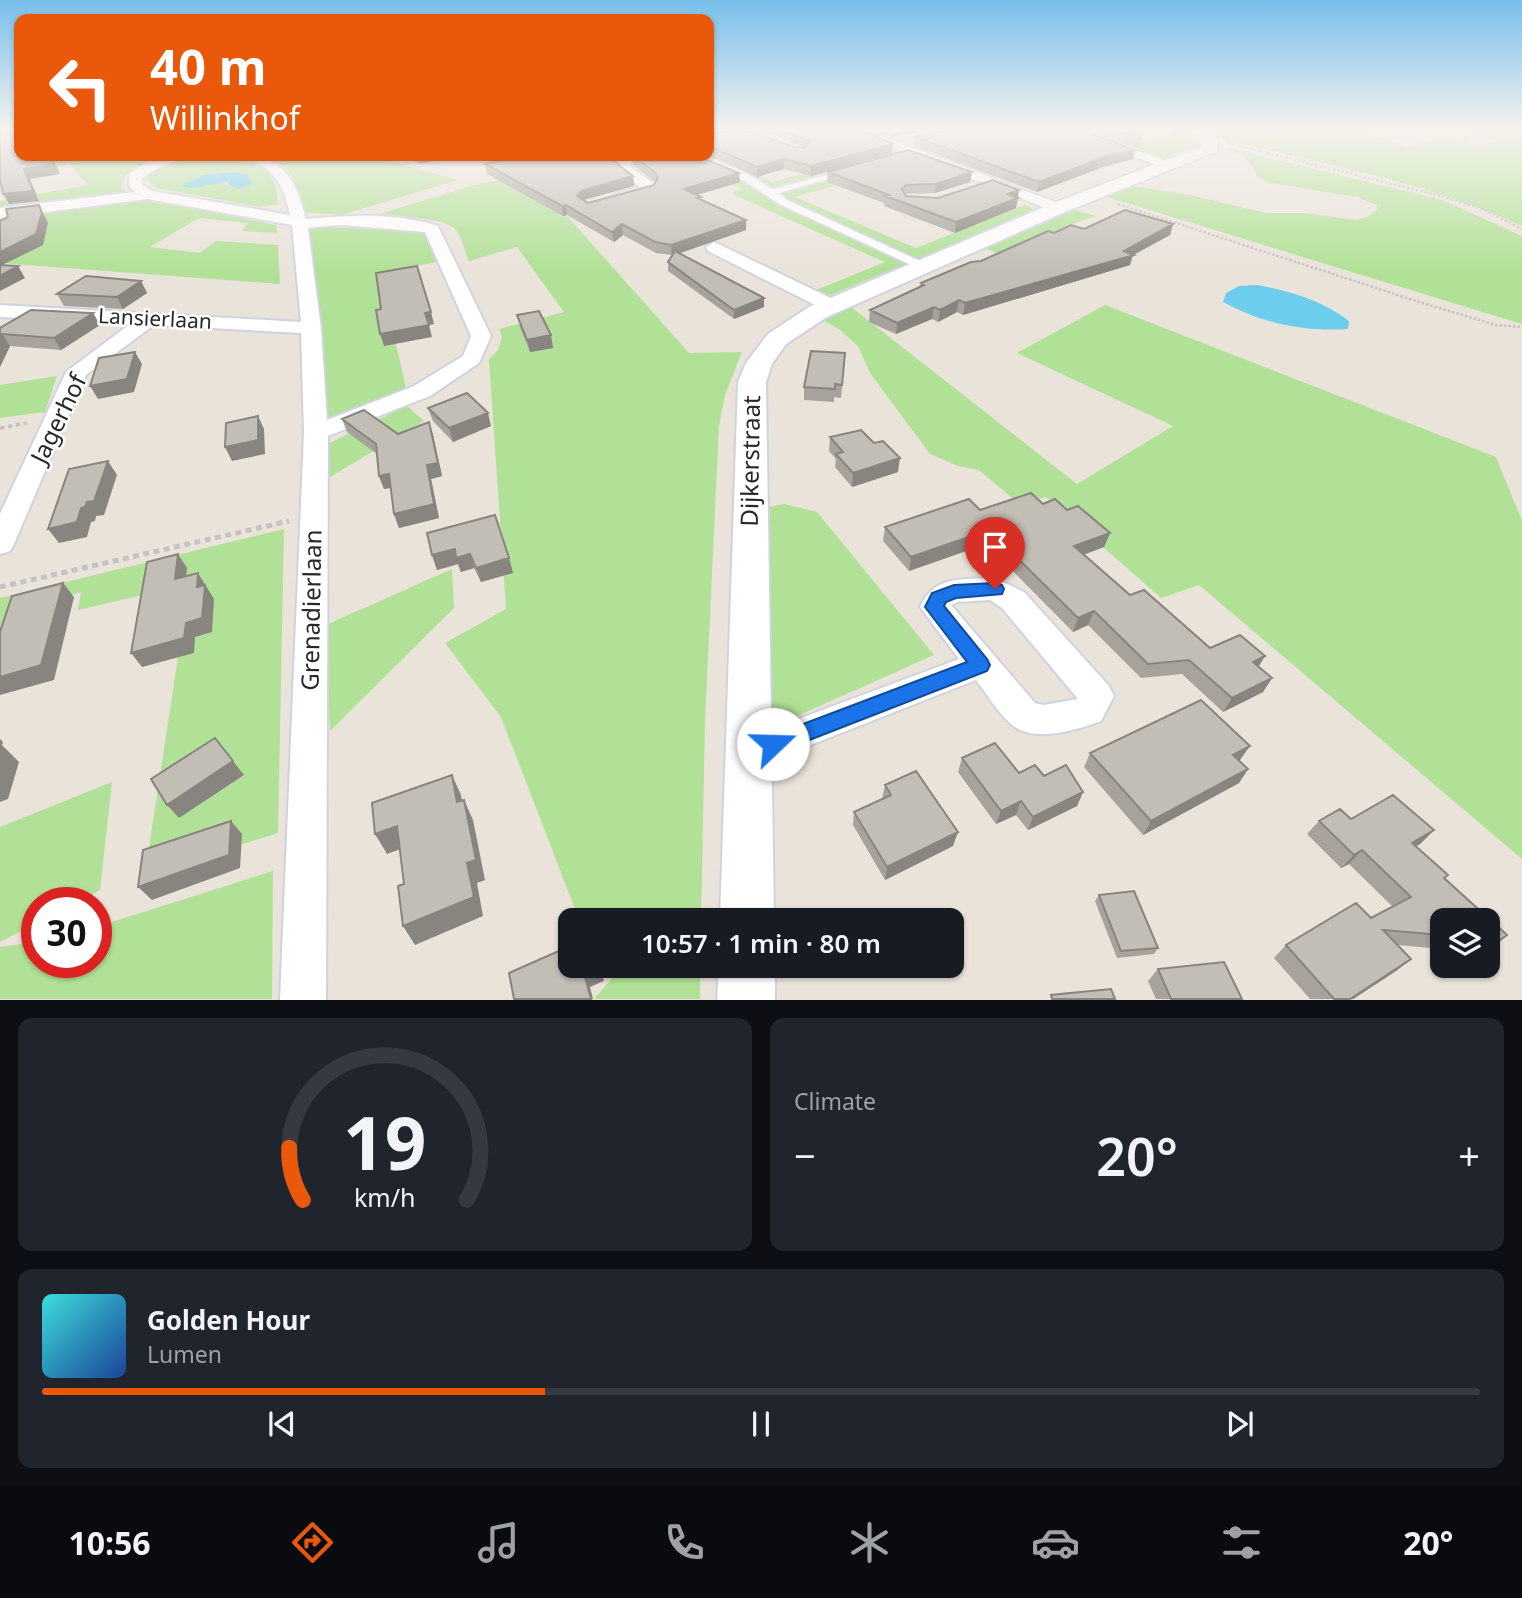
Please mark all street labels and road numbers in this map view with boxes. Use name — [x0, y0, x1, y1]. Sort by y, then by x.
street label: Lansierlaan — [98, 301, 213, 335]
street label: Jagerhof — [21, 366, 94, 470]
street label: Dijkerstraat — [732, 395, 767, 527]
street label: Grenadierlaan — [293, 529, 328, 691]

